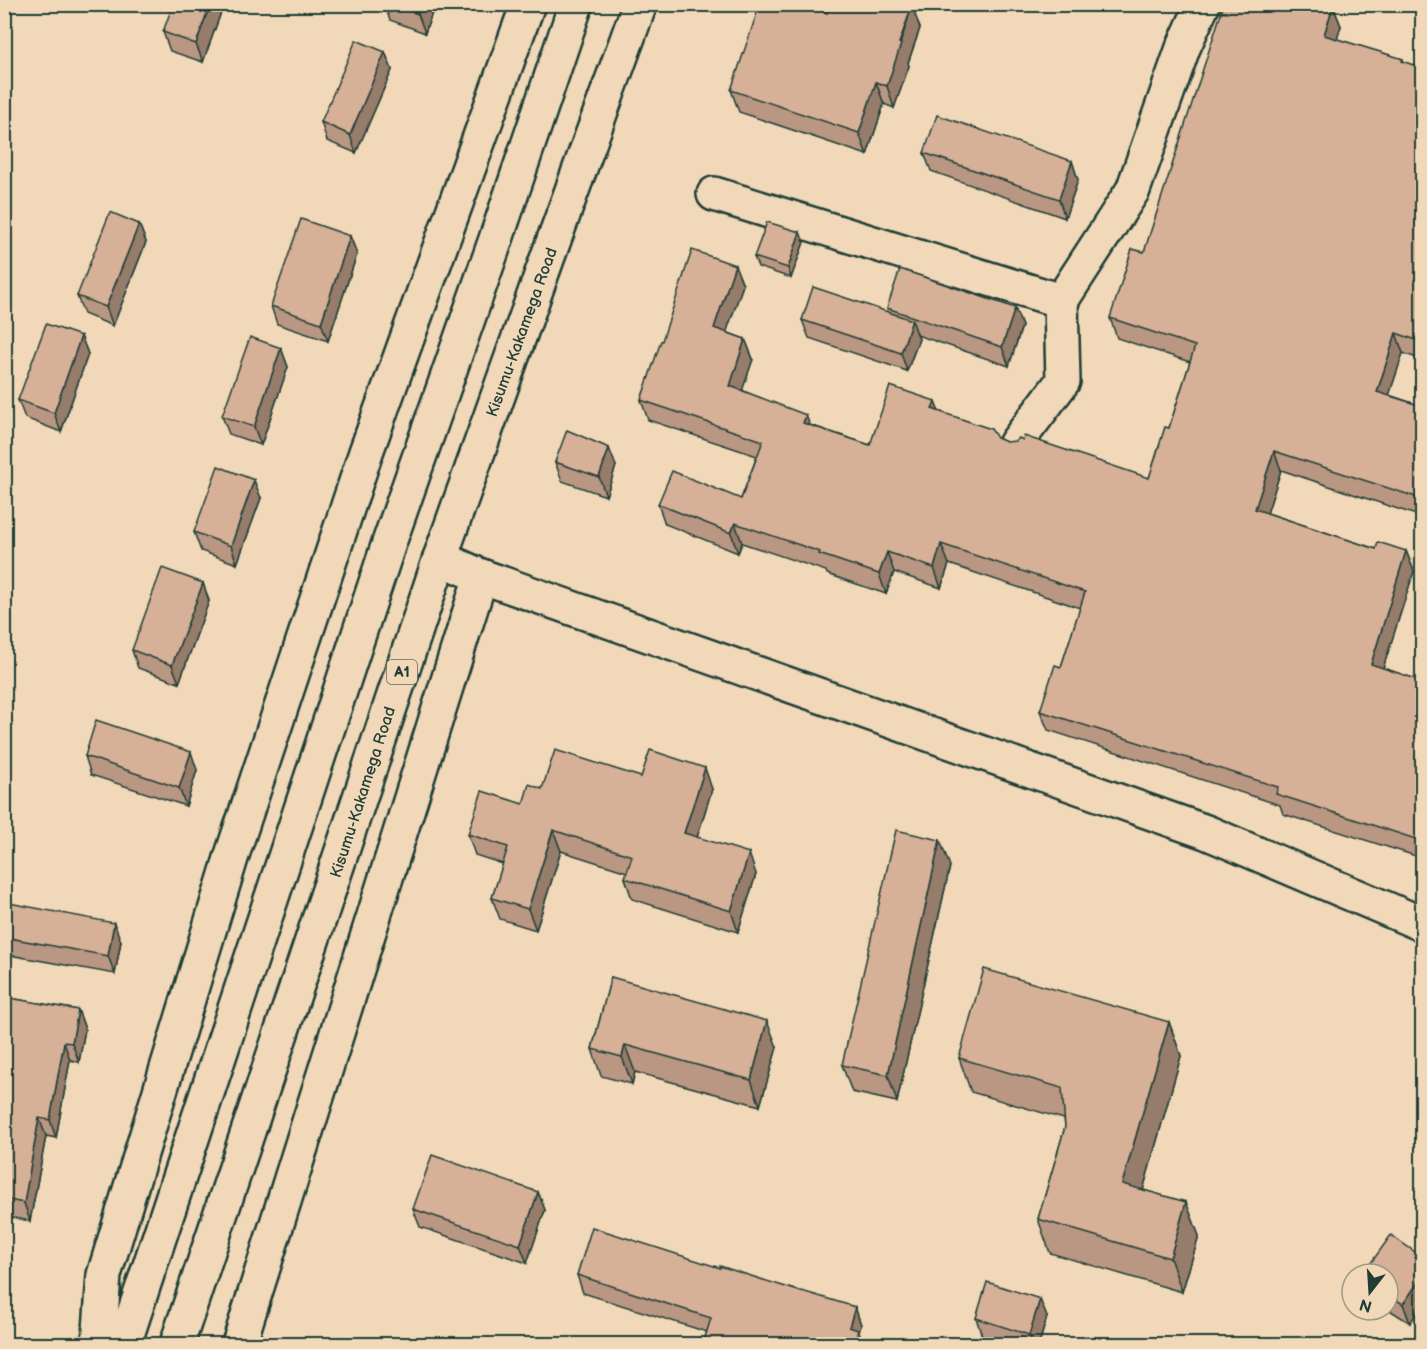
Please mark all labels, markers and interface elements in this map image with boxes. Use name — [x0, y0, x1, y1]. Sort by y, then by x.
street label: Kisumu-Kakamega Road — [483, 245, 562, 420]
road number: A1 — [387, 660, 417, 684]
street label: Kisumu-Kakamega Road — [327, 705, 400, 880]
north arrow — [1340, 1262, 1400, 1322]
text: N — [1358, 1294, 1375, 1316]

